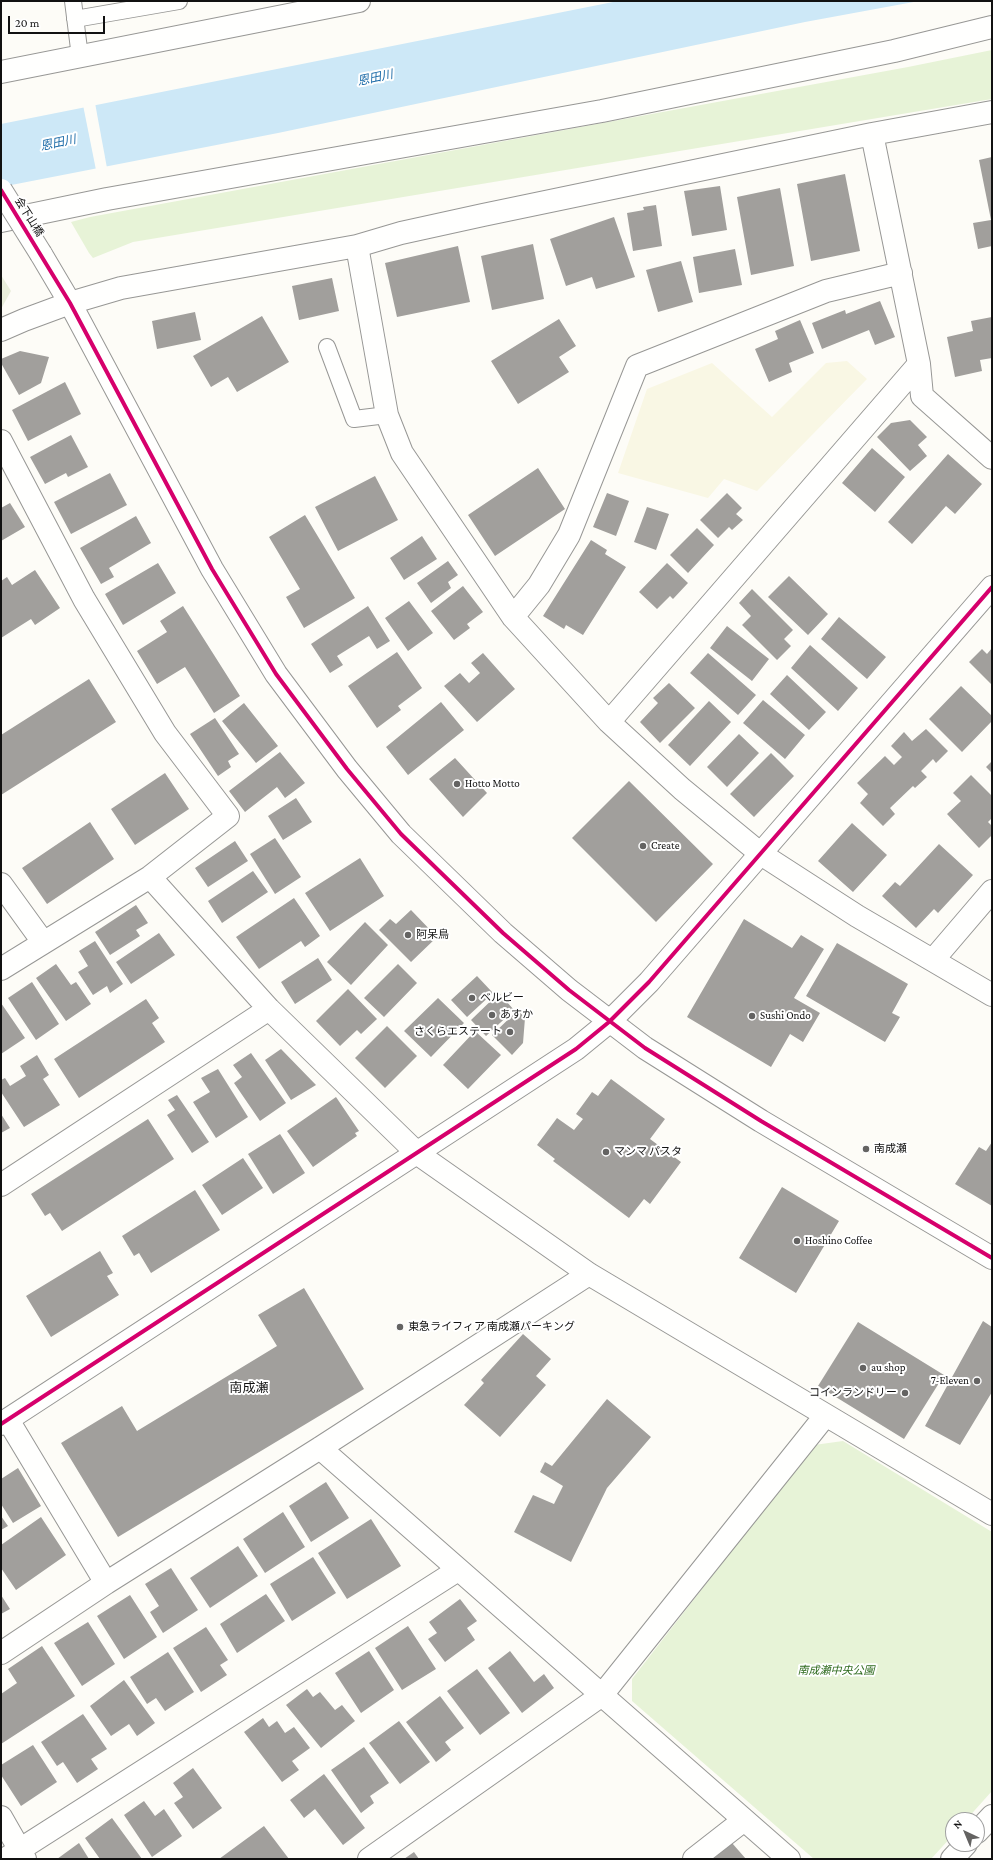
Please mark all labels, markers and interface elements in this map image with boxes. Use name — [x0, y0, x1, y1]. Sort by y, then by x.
scale bar — [10, 8, 107, 34]
text: 20 m — [15, 16, 39, 30]
water label: 恩田川 — [356, 67, 394, 89]
water label: 恩田川 — [39, 132, 77, 154]
street label: 会下山橋 — [12, 195, 46, 239]
place label: Hotto Motto — [465, 777, 520, 791]
marker: Hotto Motto — [452, 779, 462, 789]
place label: Create — [651, 839, 679, 853]
marker: Create — [638, 841, 648, 851]
place label: 阿呆鳥 — [416, 928, 449, 942]
marker: 阿呆鳥 — [403, 930, 413, 940]
place label: ベルビー — [480, 991, 524, 1005]
marker: ベルビー — [467, 993, 477, 1003]
place label: あすか — [500, 1008, 533, 1022]
place label: Sushi Ondo — [760, 1009, 811, 1023]
marker: あすか — [487, 1010, 497, 1020]
marker: Sushi Ondo — [747, 1011, 757, 1021]
place label: さくらエステート — [414, 1025, 502, 1039]
marker: さくらエステート — [505, 1027, 515, 1037]
place label: 南成瀬 — [874, 1142, 907, 1156]
marker: 南成瀬 — [861, 1144, 871, 1154]
place label: マンマ パスタ — [614, 1145, 682, 1159]
marker: マンマ パスタ — [601, 1147, 611, 1157]
place label: Hoshino Coffee — [805, 1234, 872, 1248]
marker: Hoshino Coffee — [792, 1236, 802, 1246]
place label: 東急ライフィア 南成瀬パーキング — [408, 1320, 575, 1334]
marker: 東急ライフィア 南成瀬パーキング — [395, 1322, 405, 1332]
place label: au shop — [871, 1361, 905, 1375]
marker: au shop — [858, 1363, 868, 1373]
place label: 7-Eleven — [931, 1374, 969, 1388]
marker: 7-Eleven — [972, 1376, 982, 1386]
district label: 南成瀬 — [230, 1380, 268, 1396]
place label: コインランドリー — [809, 1386, 897, 1400]
marker: コインランドリー — [900, 1388, 910, 1398]
park label: 南成瀬中央公園 — [798, 1664, 874, 1678]
north arrow — [945, 1812, 985, 1852]
text: N — [950, 1817, 964, 1831]

